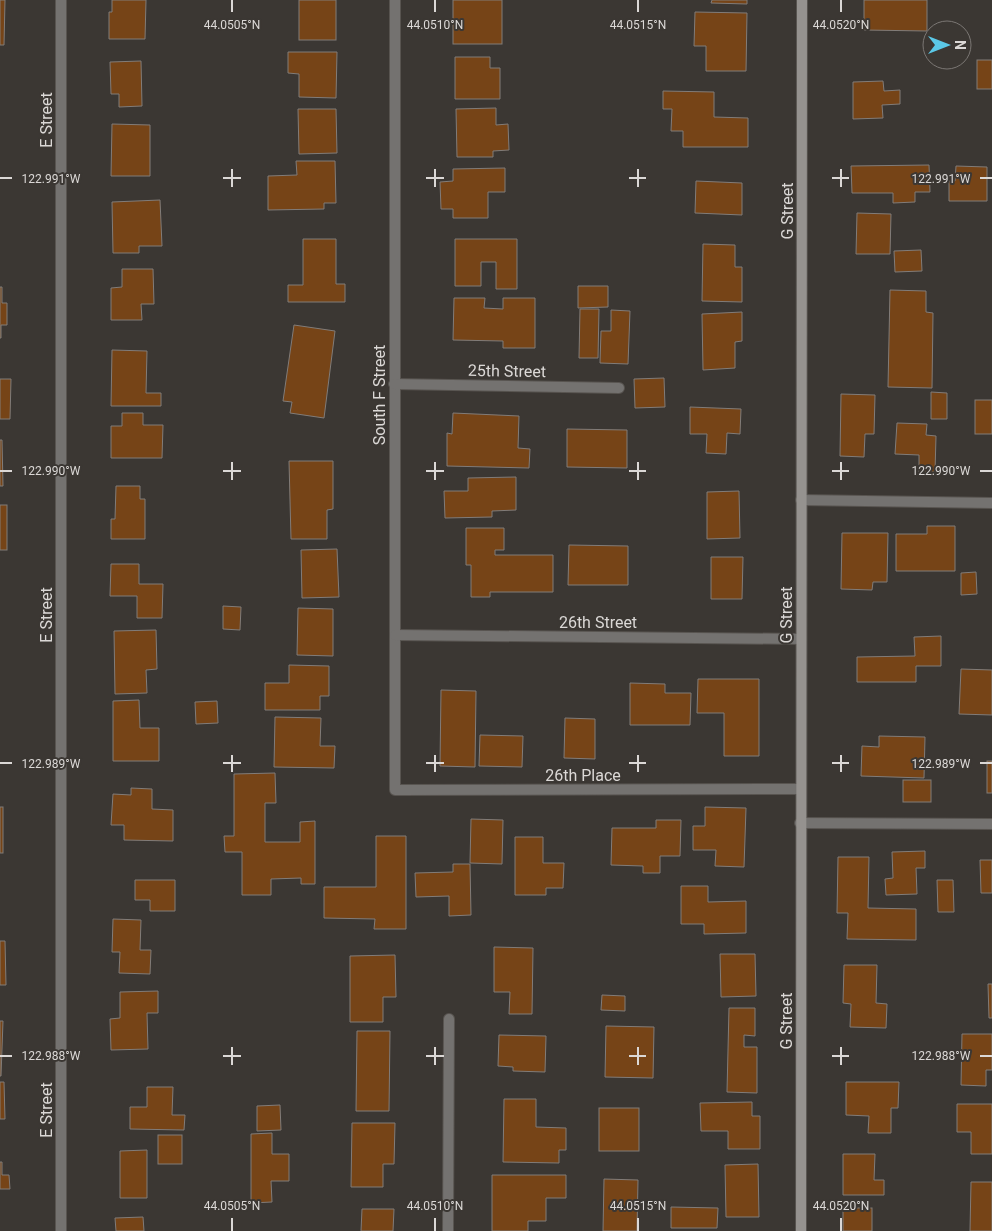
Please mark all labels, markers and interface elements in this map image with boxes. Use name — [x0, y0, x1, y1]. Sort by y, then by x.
text: 44.0505°N — [204, 18, 260, 32]
text: 44.0510°N — [407, 18, 463, 32]
text: 44.0515°N — [610, 18, 666, 32]
text: 44.0520°N — [813, 18, 869, 32]
north arrow — [922, 20, 972, 70]
text: N — [952, 40, 968, 50]
street label: E Street — [37, 92, 56, 148]
text: 122.991°W — [22, 172, 81, 186]
text: 122.991°W — [912, 172, 971, 186]
street label: G Street — [778, 182, 797, 240]
street label: South F Street — [370, 345, 389, 445]
street label: 25th Street — [468, 361, 546, 381]
text: 122.990°W — [22, 464, 81, 478]
text: 122.990°W — [912, 464, 971, 478]
street label: G Street — [777, 586, 796, 644]
street label: E Street — [37, 587, 56, 643]
street label: 26th Street — [559, 613, 637, 632]
text: 122.989°W — [22, 757, 81, 771]
text: 122.989°W — [912, 757, 971, 771]
street label: 26th Place — [545, 766, 621, 785]
street label: G Street — [777, 992, 796, 1050]
text: 122.988°W — [22, 1049, 81, 1063]
text: 122.988°W — [912, 1049, 971, 1063]
street label: E Street — [37, 1082, 56, 1138]
text: 44.0505°N — [204, 1199, 260, 1213]
text: 44.0510°N — [407, 1199, 463, 1213]
text: 44.0515°N — [610, 1199, 666, 1213]
text: 44.0520°N — [813, 1199, 869, 1213]

